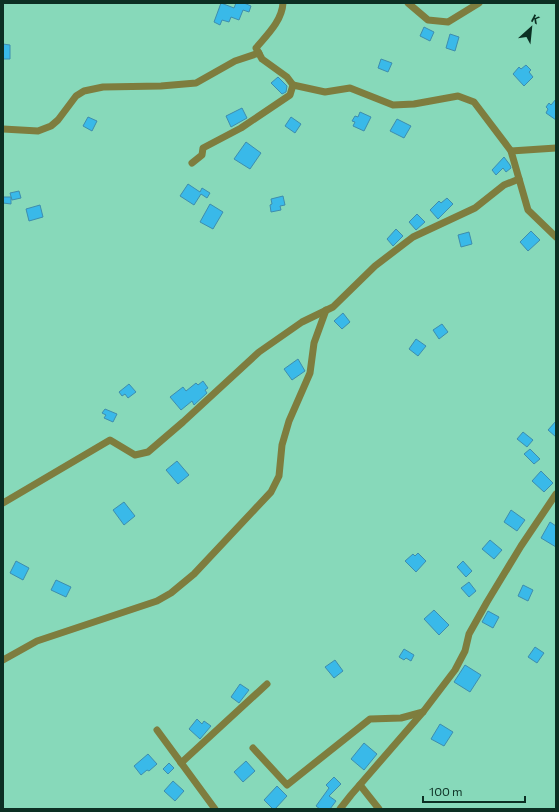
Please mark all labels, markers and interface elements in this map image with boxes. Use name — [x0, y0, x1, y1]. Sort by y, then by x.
north arrow — [511, 8, 551, 48]
text: K — [529, 11, 542, 26]
scale bar — [423, 778, 525, 804]
text: 100 m — [429, 784, 463, 798]

